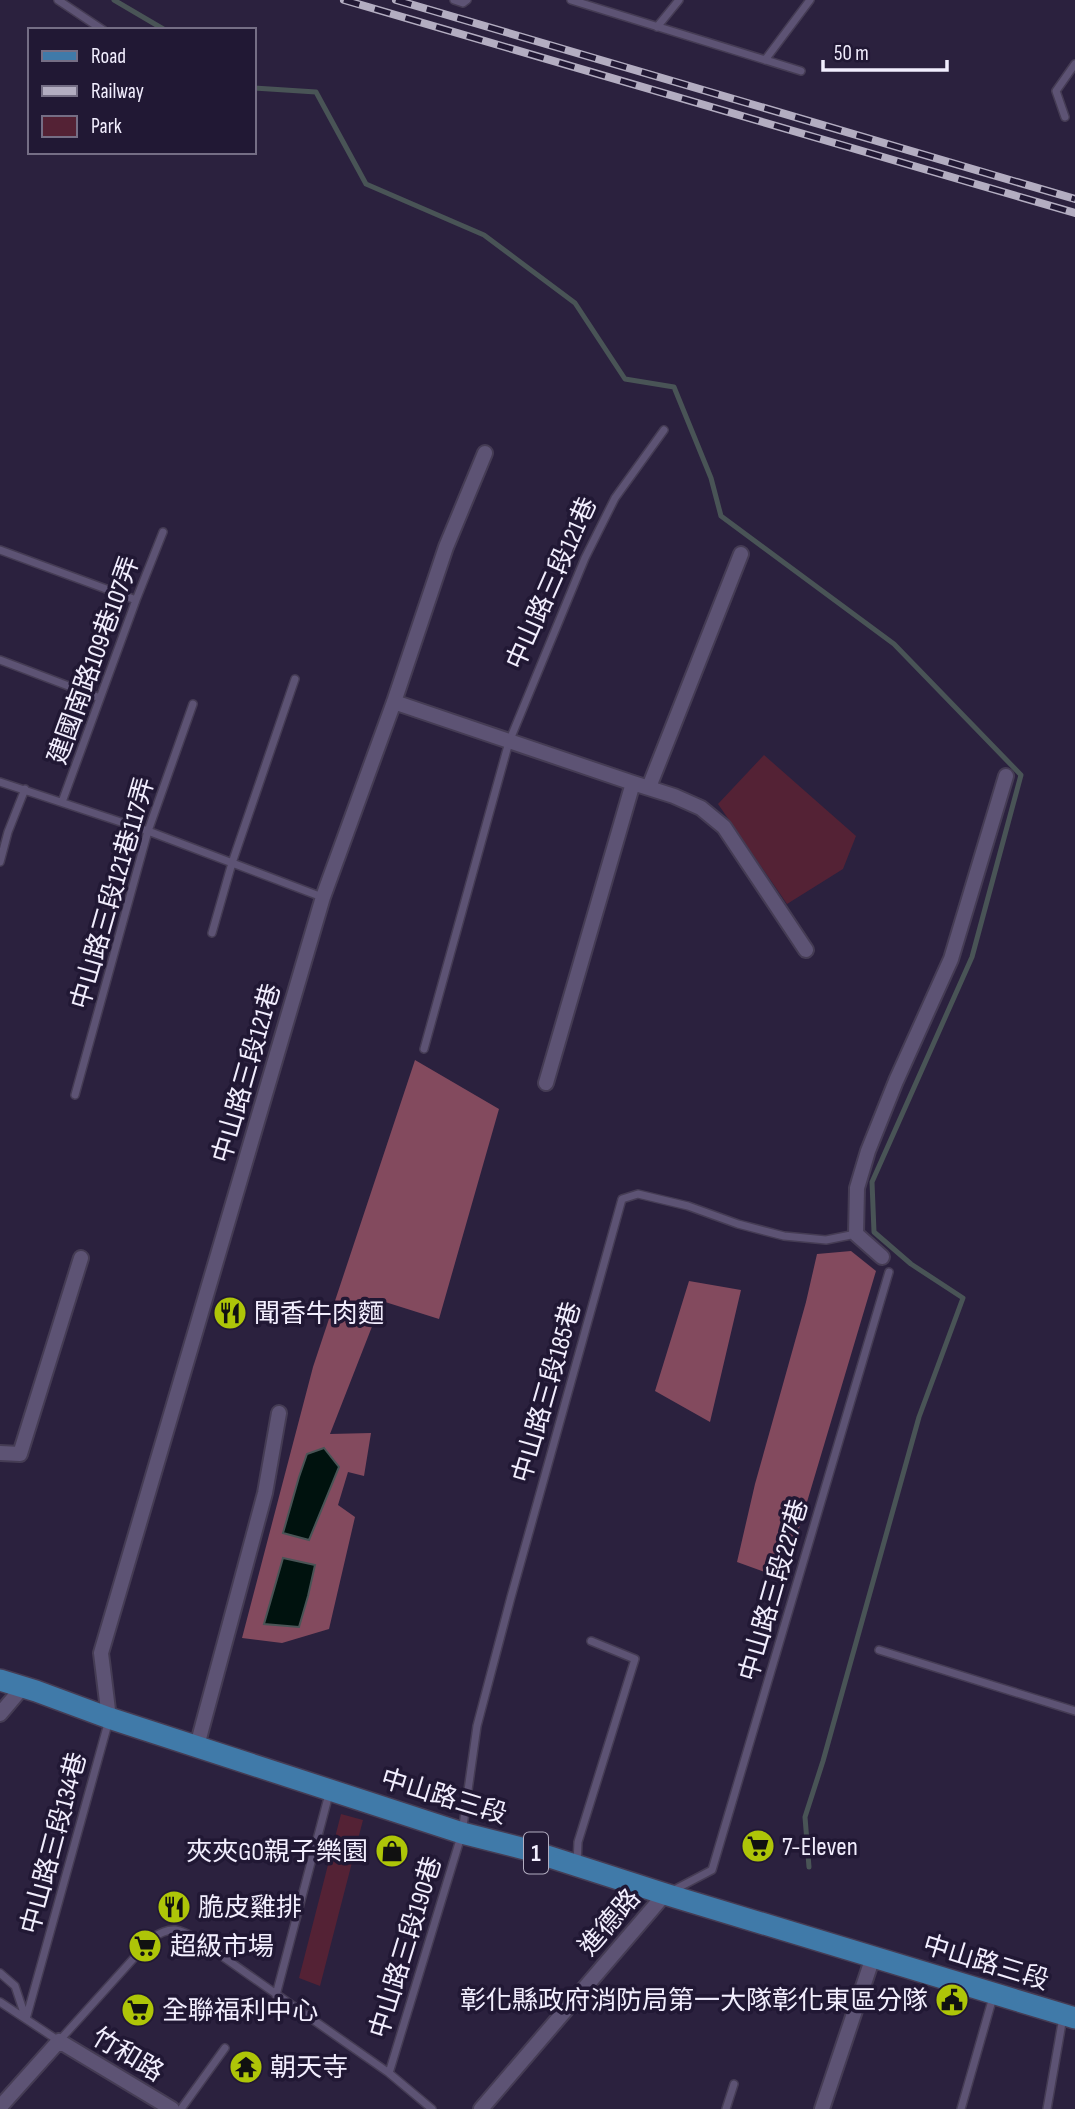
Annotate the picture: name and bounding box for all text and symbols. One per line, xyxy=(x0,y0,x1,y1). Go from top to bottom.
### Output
legend xyxy=(28,28,256,154)
scale bar xyxy=(823,28,947,72)
text: 50 m xyxy=(834,41,869,66)
text: Road xyxy=(91,44,126,69)
text: Railway xyxy=(91,79,144,104)
text: Park xyxy=(91,114,122,139)
street label: 中山路三段121巷 xyxy=(501,493,604,675)
street label: 建國南路109巷107弄 xyxy=(42,552,146,769)
street label: 中山路三段121巷117弄 xyxy=(65,774,161,1013)
street label: 中山路三段121巷 xyxy=(207,980,288,1167)
restaurant icon: 聞香牛肉麵 xyxy=(211,1294,249,1332)
street label: 中山路三段185巷 xyxy=(507,1298,588,1487)
place label: 聞香牛肉麵 xyxy=(254,1299,384,1330)
street label: 中山路三段227巷 xyxy=(734,1496,815,1685)
street label: 中山路三段134巷 xyxy=(15,1749,94,1938)
street label: 中山路三段 xyxy=(377,1764,510,1831)
supermarket icon: 7-Eleven xyxy=(739,1827,777,1865)
shop icon: 夾夾GO親子樂園 xyxy=(373,1832,411,1870)
road number: 1 xyxy=(524,1832,548,1874)
place label: 7-Eleven xyxy=(782,1832,858,1863)
place label: 夾夾GO親子樂園 xyxy=(186,1837,368,1868)
street label: 中山路三段190巷 xyxy=(364,1853,449,2042)
street label: 進德路 xyxy=(573,1883,647,1963)
restaurant icon: 脆皮雞排 xyxy=(155,1888,193,1926)
place label: 脆皮雞排 xyxy=(198,1893,302,1924)
supermarket icon: 超級市場 xyxy=(126,1927,164,1965)
street label: 中山路三段 xyxy=(919,1930,1052,1997)
place label: 超級市場 xyxy=(170,1932,274,1963)
public building icon: 彰化縣政府消防局第一大隊彰化東區分隊 xyxy=(933,1981,971,2019)
place label: 彰化縣政府消防局第一大隊彰化東區分隊 xyxy=(460,1986,928,2017)
supermarket icon: 全聯福利中心 xyxy=(119,1991,157,2029)
place label: 全聯福利中心 xyxy=(162,1996,318,2027)
street label: 竹和路 xyxy=(86,2022,169,2089)
temple icon: 朝天寺 xyxy=(227,2048,265,2086)
place label: 朝天寺 xyxy=(270,2053,348,2084)

